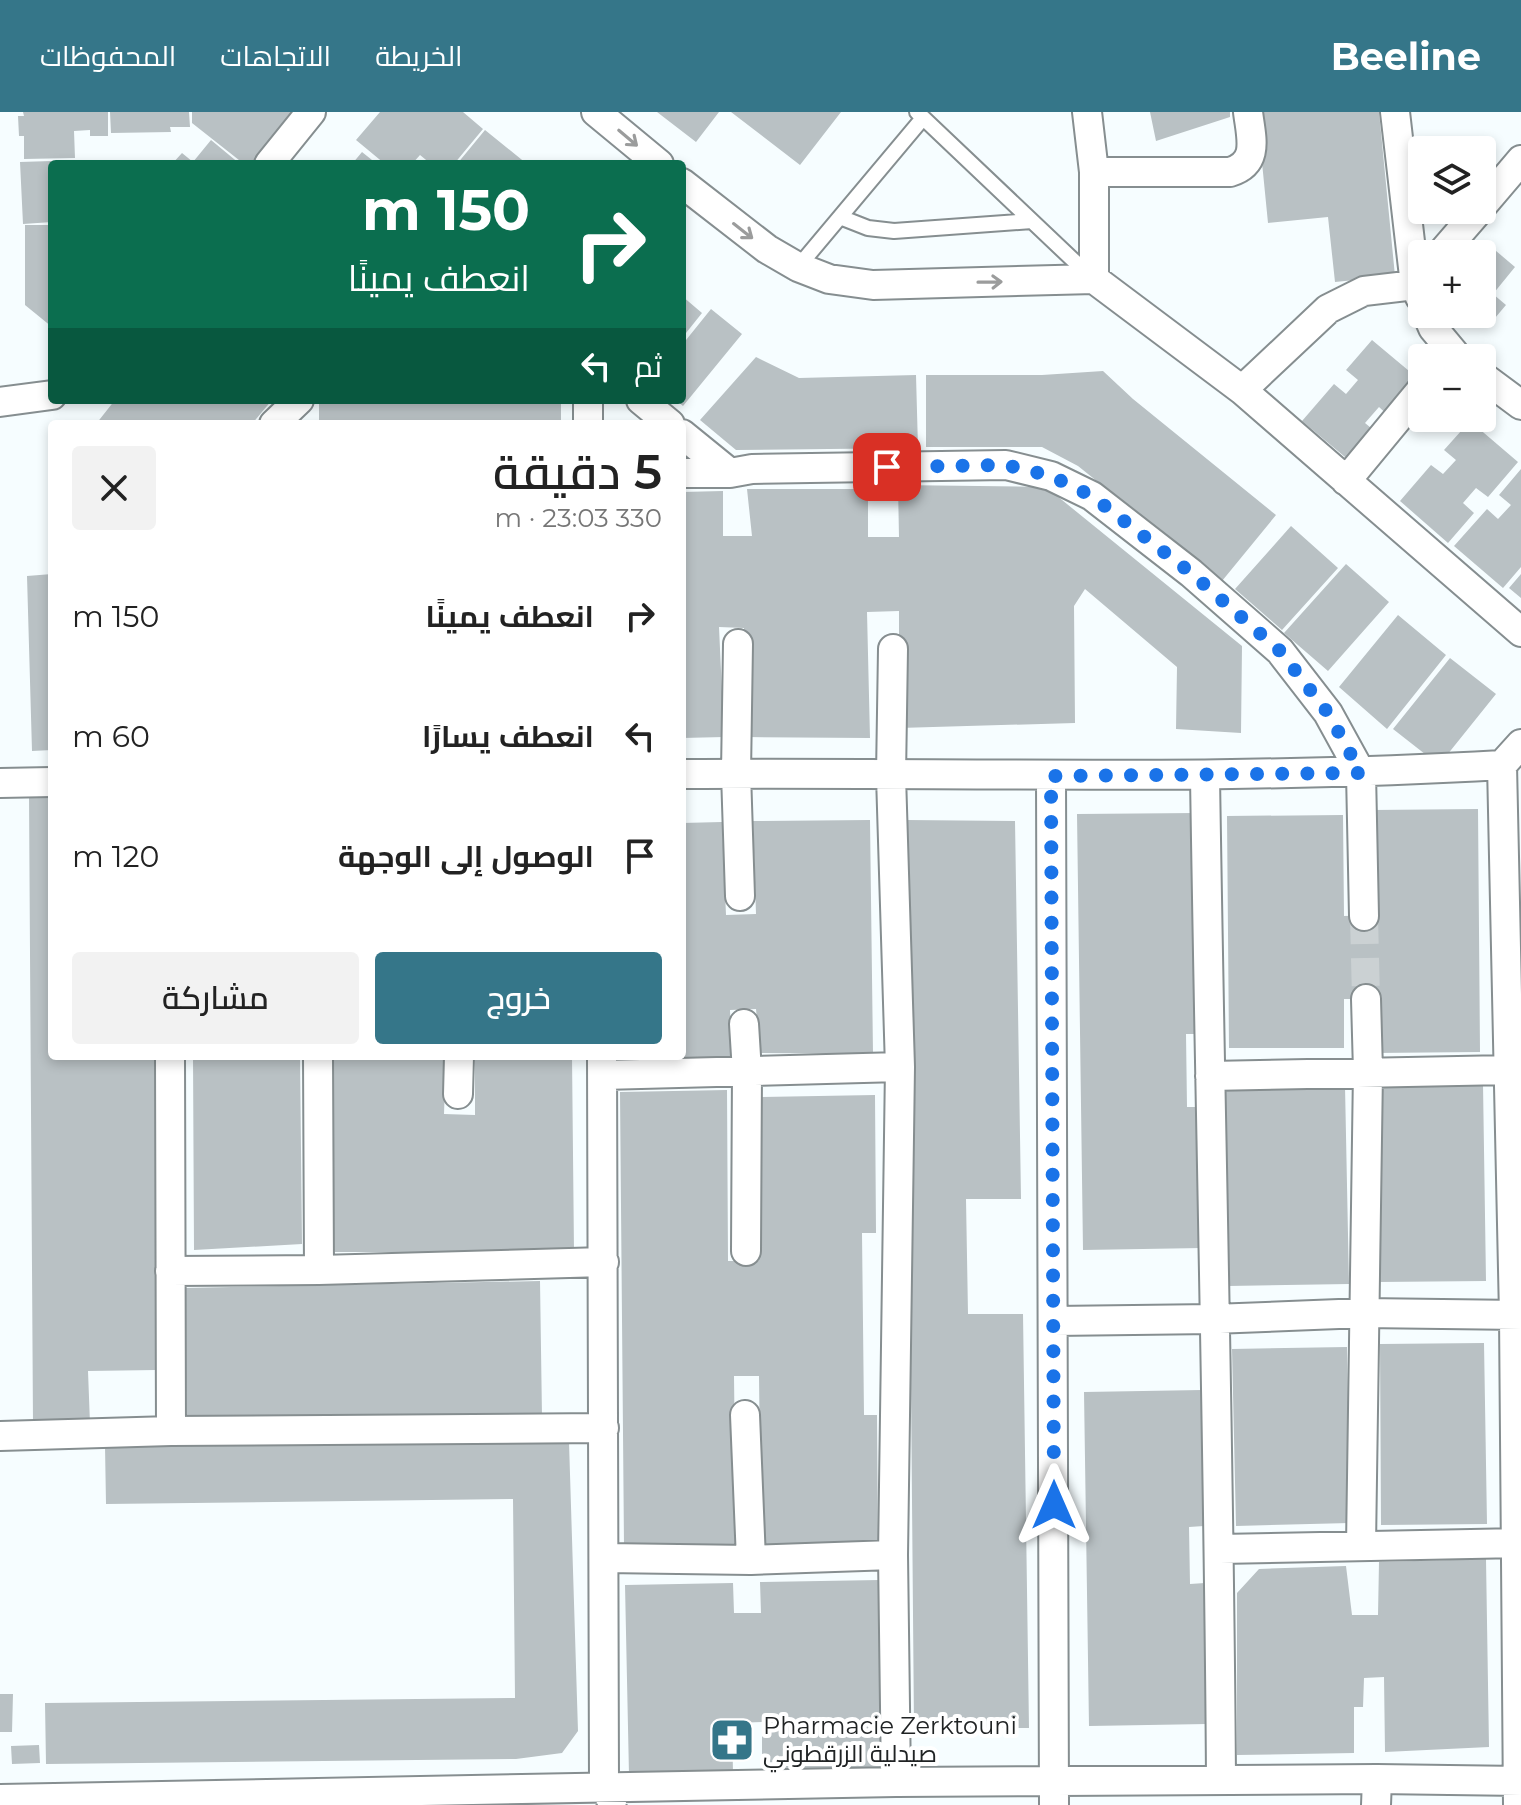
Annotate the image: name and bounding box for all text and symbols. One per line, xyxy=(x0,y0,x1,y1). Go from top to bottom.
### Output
text: Beeline xyxy=(1331,33,1481,80)
text: المحفوظات xyxy=(40,39,176,73)
text: الاتجاهات xyxy=(220,39,331,73)
text: الخريطة xyxy=(375,39,463,73)
one-way arrow xyxy=(617,129,637,147)
map controls xyxy=(1408,136,1496,432)
button: layers xyxy=(1408,136,1496,224)
text: 150 m xyxy=(362,176,530,244)
icon: right xyxy=(558,192,662,296)
one-way arrow xyxy=(732,222,753,239)
button: + xyxy=(1408,240,1496,328)
text: انعطف يمينًا xyxy=(348,256,530,300)
one-way arrow xyxy=(976,274,1003,290)
icon: left xyxy=(574,344,618,388)
button: − xyxy=(1408,344,1496,432)
text: ثم xyxy=(634,348,662,385)
pin xyxy=(853,433,921,501)
text: 5 دقيقة xyxy=(493,443,662,501)
icon: arrive xyxy=(865,445,909,489)
button: close xyxy=(72,446,156,530)
text: 330 m · 23:03 xyxy=(494,502,662,534)
icon: right xyxy=(618,594,662,638)
text: 150 m xyxy=(72,598,159,635)
text: انعطف يمينًا xyxy=(426,598,594,635)
icon: left xyxy=(618,714,662,758)
text: 60 m xyxy=(72,718,150,755)
text: انعطف يسارًا xyxy=(422,718,594,755)
icon: arrive xyxy=(618,834,662,878)
text: 120 m xyxy=(72,838,159,875)
text: الوصول إلى الوجهة xyxy=(338,838,594,875)
button: مشاركة xyxy=(72,952,359,1044)
button: خروج xyxy=(375,952,662,1044)
position arrow xyxy=(1012,1463,1096,1547)
place label: Pharmacie Zerktouni صيدلية الزرقطوني xyxy=(763,1711,1017,1773)
pharmacy icon: Pharmacie Zerktouni صيدلية الزرقطوني xyxy=(708,1716,756,1764)

